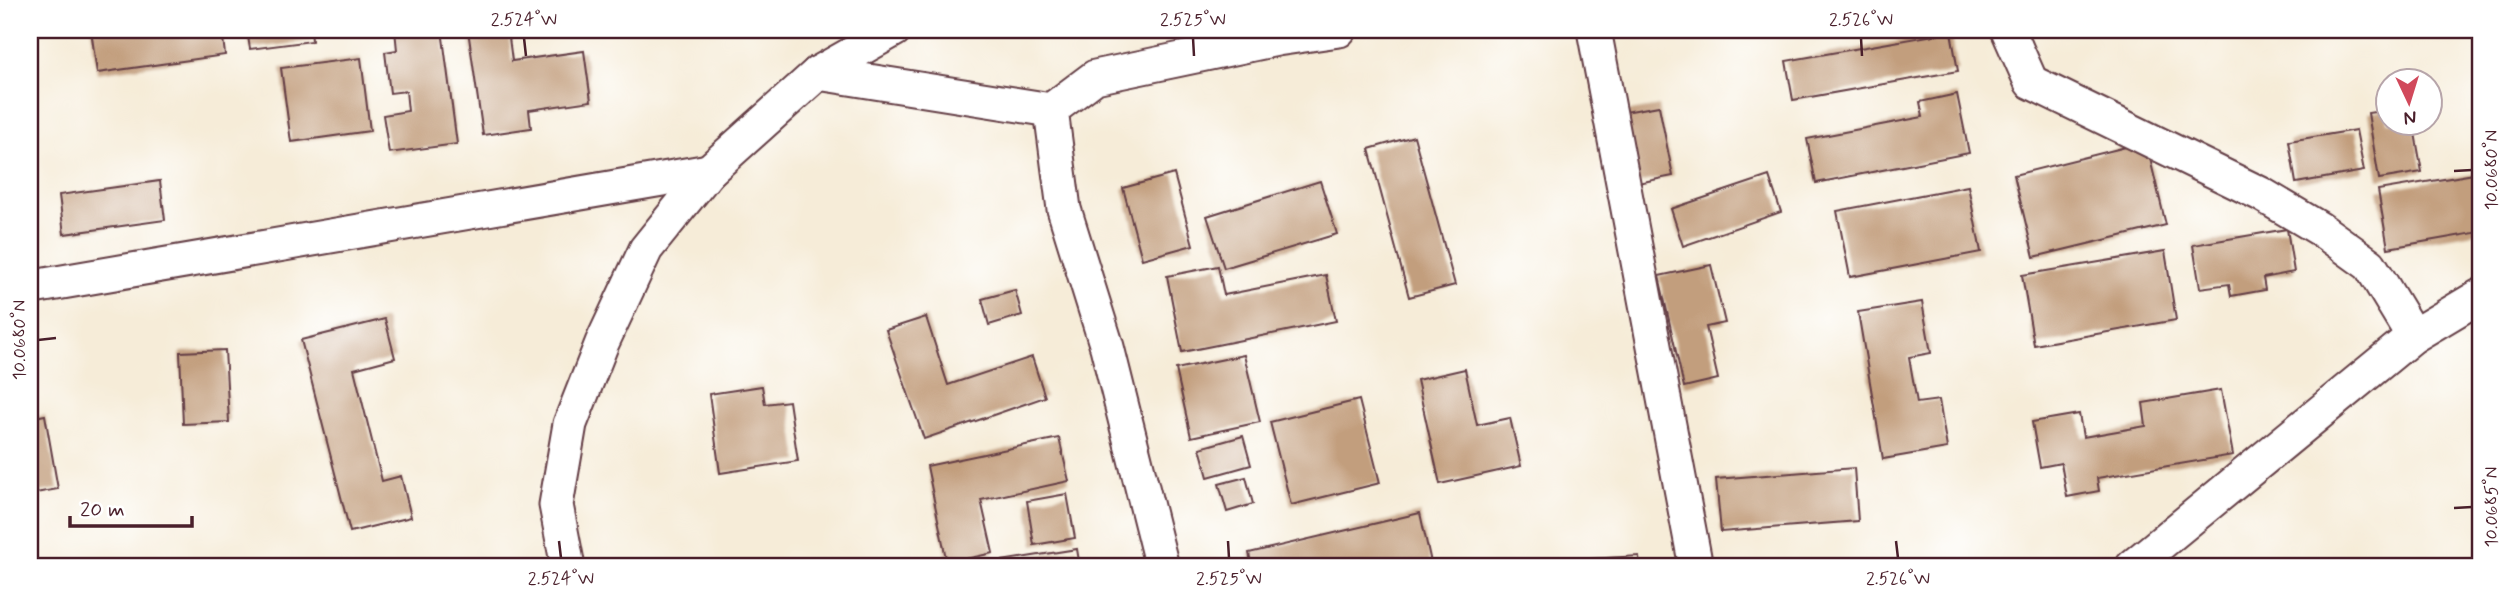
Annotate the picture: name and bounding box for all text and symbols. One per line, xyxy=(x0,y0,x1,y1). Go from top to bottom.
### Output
text: 2.524°W xyxy=(491,8,557,32)
text: 2.525°W xyxy=(1160,8,1226,32)
text: 2.526°W xyxy=(1829,8,1893,32)
north arrow xyxy=(2374,66,2444,136)
text: N xyxy=(2403,105,2417,130)
text: 10.0680°N xyxy=(2480,130,2504,210)
text: 10.0680°N xyxy=(8,300,32,380)
text: 10.0685°N xyxy=(2480,466,2504,548)
scale bar xyxy=(70,485,192,529)
text: 20 m xyxy=(80,496,125,524)
text: 2.524°W xyxy=(528,567,594,591)
text: 2.525°W xyxy=(1196,567,1262,591)
text: 2.526°W xyxy=(1866,567,1930,591)

